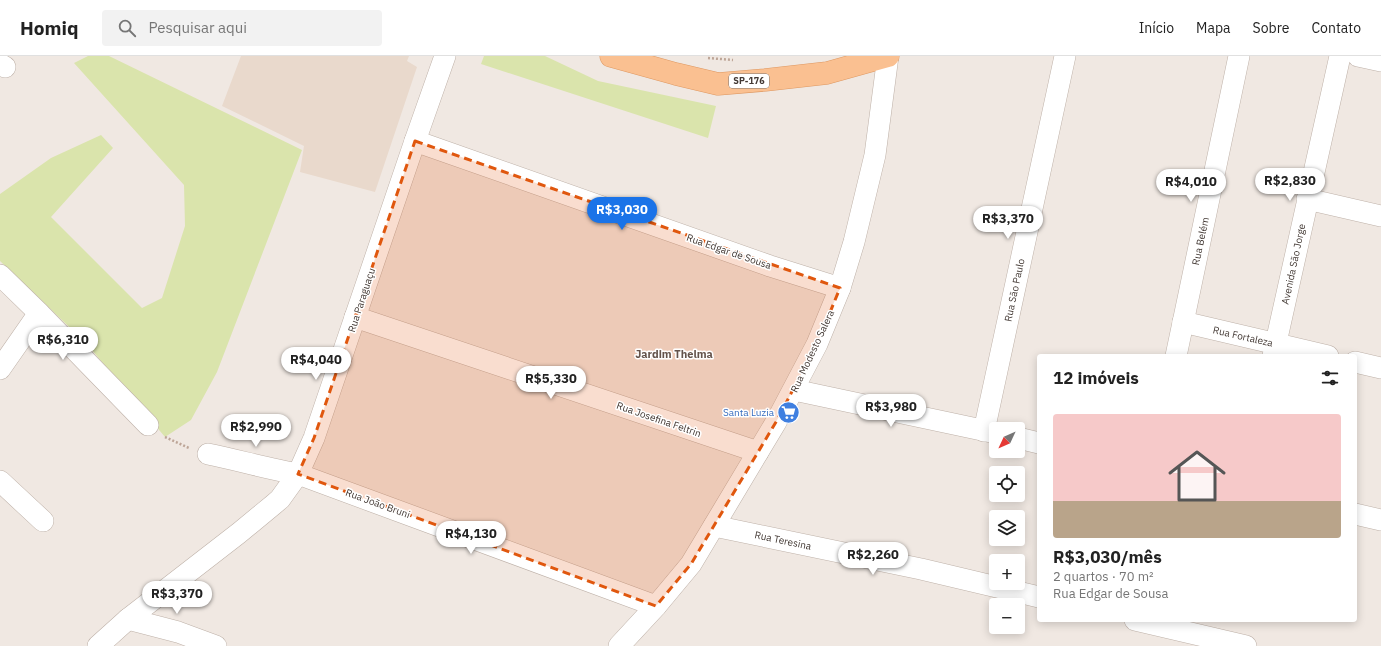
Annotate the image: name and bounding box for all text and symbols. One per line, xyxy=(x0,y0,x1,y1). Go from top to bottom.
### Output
search box xyxy=(102,10,382,46)
text: Homiq xyxy=(20,16,78,40)
icon: search xyxy=(116,17,138,39)
text: Pesquisar aqui xyxy=(148,18,247,37)
text: Início xyxy=(1139,19,1174,37)
text: Mapa xyxy=(1196,19,1231,37)
text: Sobre xyxy=(1253,19,1289,37)
text: Contato xyxy=(1311,19,1361,37)
road number: SP-176 xyxy=(729,74,769,88)
pin: R$2,830 xyxy=(1253,168,1327,202)
pin: R$4,010 xyxy=(1154,169,1228,203)
text: R$2,830 xyxy=(1264,172,1316,189)
text: R$4,010 xyxy=(1165,173,1217,190)
pin: R$3,030 xyxy=(585,197,659,231)
text: R$3,030 xyxy=(596,201,648,218)
pin: R$3,370 xyxy=(971,206,1045,240)
text: R$3,370 xyxy=(982,210,1034,227)
street label: Rua Belém xyxy=(1189,216,1212,266)
street label: Avenida São Jorge xyxy=(1279,222,1308,306)
street label: Rua Edgar de Sousa xyxy=(685,231,774,272)
street label: Rua São Paulo xyxy=(1001,257,1028,323)
street label: Rua Paraguaçu xyxy=(345,266,378,334)
street label: Rua Modesto Salera xyxy=(788,307,838,394)
street label: Rua Fortaleza xyxy=(1212,323,1275,350)
pin: R$6,310 xyxy=(26,327,100,361)
text: R$6,310 xyxy=(37,331,89,348)
pin: R$4,040 xyxy=(279,347,353,381)
district label: Jardim Thelma xyxy=(635,347,713,361)
text: R$4,040 xyxy=(290,351,342,368)
pin: R$5,330 xyxy=(514,366,588,400)
text: 12 imóveis xyxy=(1053,367,1139,389)
icon: filters xyxy=(1319,367,1341,389)
text: R$5,330 xyxy=(525,370,577,387)
pin: R$3,980 xyxy=(854,394,928,428)
text: R$3,980 xyxy=(865,398,917,415)
street label: Rua Josefina Feltrin xyxy=(615,399,703,440)
supermarket icon: Santa Luzia xyxy=(776,399,802,425)
place label: Santa Luzia xyxy=(723,406,775,419)
pin: R$2,990 xyxy=(219,414,293,448)
text: R$2,990 xyxy=(230,418,282,435)
north arrow xyxy=(989,422,1025,458)
map controls xyxy=(989,422,1025,634)
icon: home xyxy=(1161,440,1233,512)
button: locate xyxy=(989,466,1025,502)
street label: Rua João Bruni xyxy=(344,486,412,521)
button: layers xyxy=(989,510,1025,546)
pin: R$4,130 xyxy=(434,521,508,555)
text: R$4,130 xyxy=(445,525,497,542)
street label: Rua Teresina xyxy=(753,528,813,553)
pin: R$2,260 xyxy=(836,542,910,576)
text: R$2,260 xyxy=(847,546,899,563)
text: R$3,030/mês xyxy=(1053,546,1162,568)
button: + xyxy=(989,554,1025,590)
text: 2 quartos · 70 m² xyxy=(1053,568,1154,585)
pin: R$3,370 xyxy=(140,581,214,615)
text: R$3,370 xyxy=(151,585,203,602)
text: Rua Edgar de Sousa xyxy=(1053,585,1169,602)
button: − xyxy=(989,598,1025,634)

